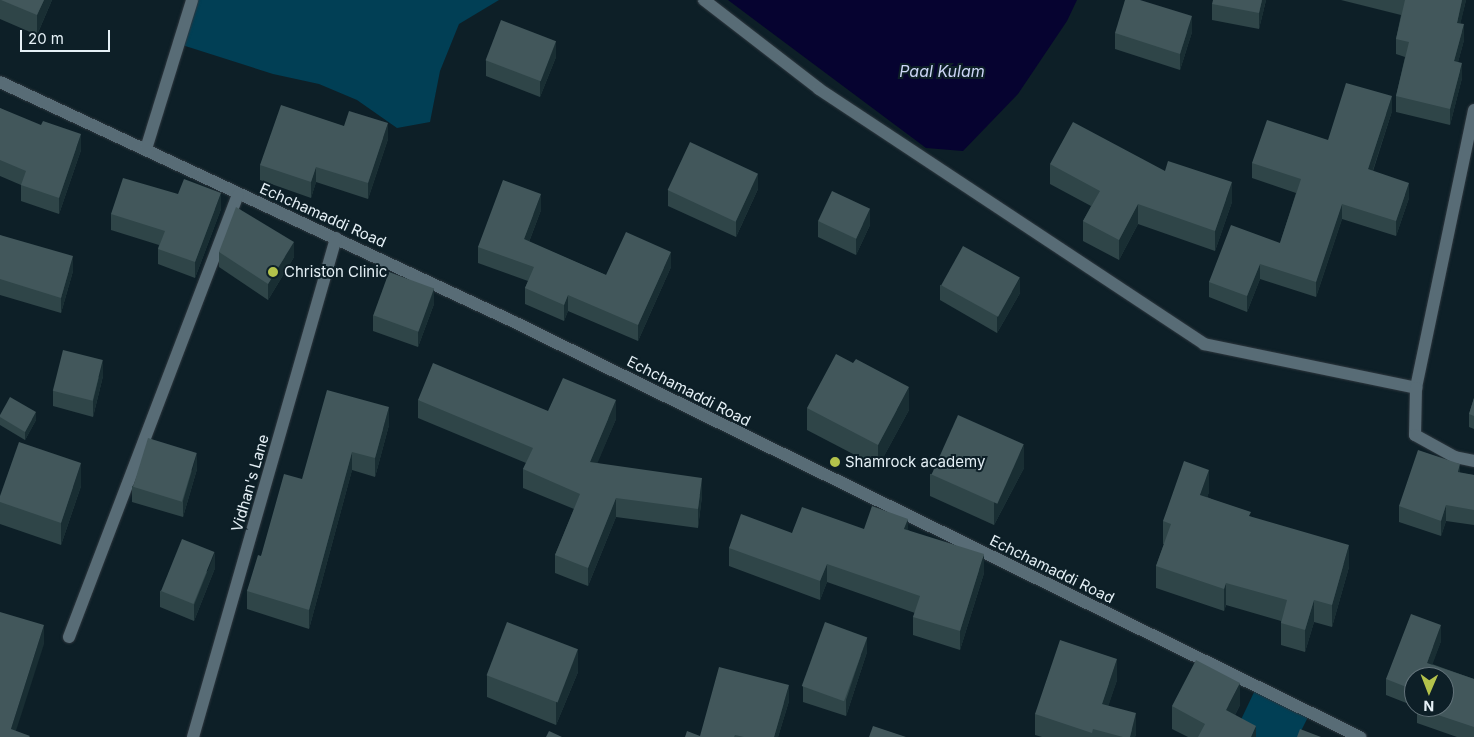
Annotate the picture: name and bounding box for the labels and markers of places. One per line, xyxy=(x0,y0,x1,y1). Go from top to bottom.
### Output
place label: Christon Clinic xyxy=(284,263,387,281)
marker: Christon Clinic xyxy=(266,265,280,279)
place label: Shamrock academy xyxy=(845,453,985,471)
marker: Shamrock academy xyxy=(829,456,841,468)

